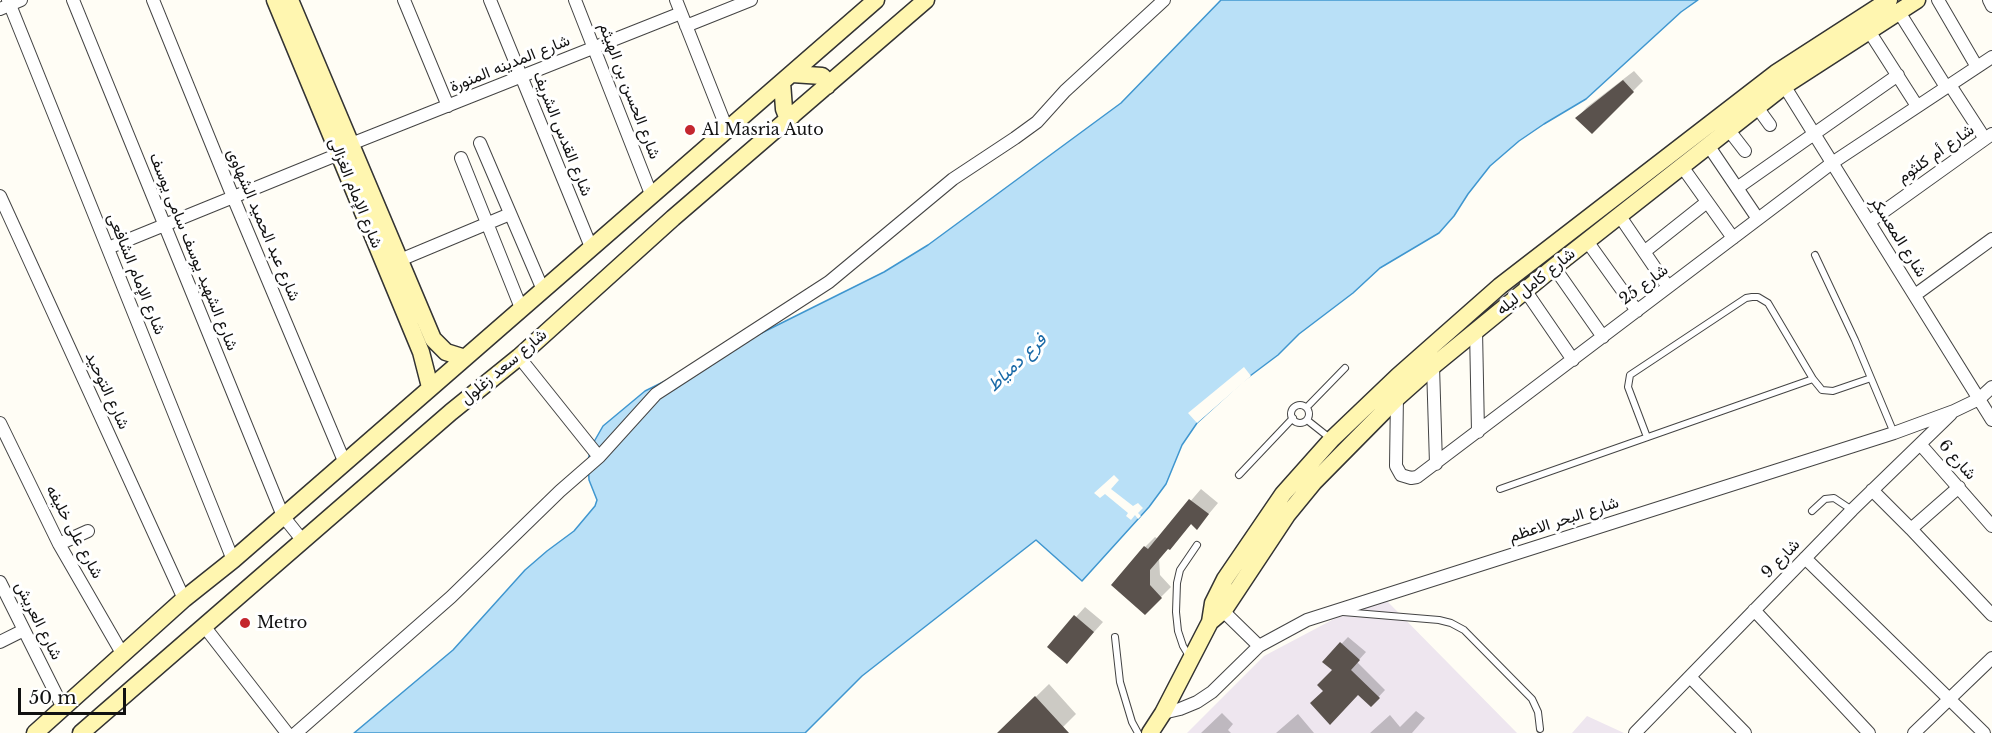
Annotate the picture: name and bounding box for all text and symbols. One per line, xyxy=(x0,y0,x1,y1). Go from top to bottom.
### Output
street label: شارع الحسن بن الهيثم xyxy=(594,20,664,162)
street label: شارع المدينه المنورة xyxy=(447,31,573,97)
street label: شارع القدس الشريف xyxy=(528,69,596,199)
place label: Al Masria Auto xyxy=(702,120,824,140)
street label: شارع أم كلثوم xyxy=(1894,121,1978,187)
marker: Al Masria Auto xyxy=(683,123,697,137)
street label: شارع الإمام الغزالى xyxy=(324,135,386,251)
street label: شارع عبد الحميد الشهاوى xyxy=(222,146,304,304)
street label: شارع الشهيد يوسف سامى يوسف xyxy=(144,150,242,354)
street label: شارع المعسكر xyxy=(1866,193,1930,281)
street label: شارع الإمام الشافعى xyxy=(103,210,169,338)
street label: شارع كامل ليله xyxy=(1493,244,1579,320)
street label: شارع 25 xyxy=(1616,261,1672,309)
street label: شارع سعد زغلول xyxy=(457,325,551,409)
water label: فرع دمياط xyxy=(983,330,1051,396)
street label: شارع التوحيد xyxy=(81,349,133,433)
street label: شارع 6 xyxy=(1934,436,1980,484)
street label: شارع على خليفه xyxy=(41,482,107,582)
street label: شارع البحر الاعظم xyxy=(1507,493,1621,547)
street label: شارع 9 xyxy=(1758,535,1804,583)
street label: شارع العريش xyxy=(10,579,66,663)
place label: Metro xyxy=(257,613,307,633)
marker: Metro xyxy=(238,616,252,630)
scale bar xyxy=(21,676,129,714)
text: 50 m xyxy=(29,687,77,709)

